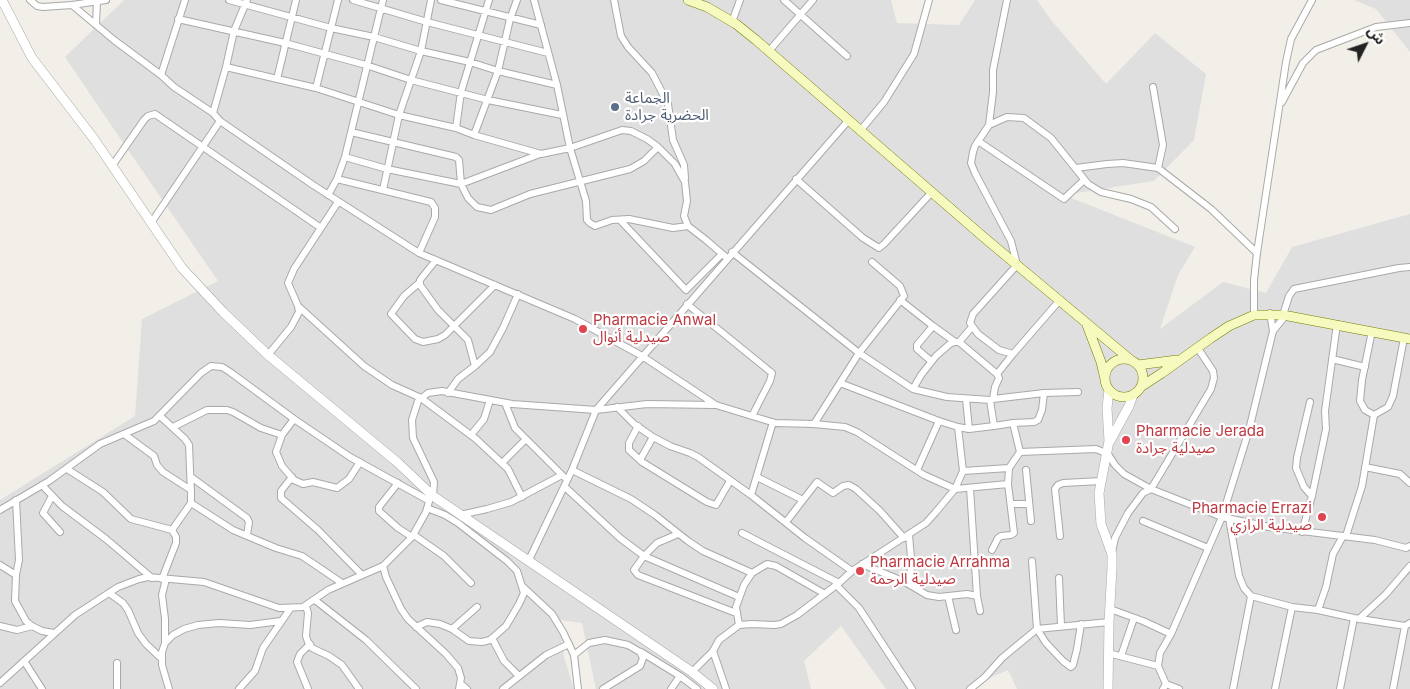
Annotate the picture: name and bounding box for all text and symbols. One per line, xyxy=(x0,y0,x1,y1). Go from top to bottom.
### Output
north arrow xyxy=(1340,20,1390,70)
text: ش xyxy=(1364,22,1389,48)
place label: الجماعة الحضرية جرادة xyxy=(625,89,709,124)
marker: الجماعة الحضرية جرادة xyxy=(609,101,621,113)
place label: Pharmacie Anwal صيدلية أنوال xyxy=(593,311,716,346)
marker: Pharmacie Anwal صيدلية أنوال xyxy=(577,323,589,335)
place label: Pharmacie Jerada صيدلية جرادة xyxy=(1136,422,1264,457)
marker: Pharmacie Jerada صيدلية جرادة xyxy=(1120,434,1132,446)
place label: Pharmacie Errazi صيدلية الرازي xyxy=(1192,499,1312,534)
marker: Pharmacie Errazi صيدلية الرازي xyxy=(1316,511,1328,523)
place label: Pharmacie Arrahma صيدلية الرحمة xyxy=(870,553,1010,588)
marker: Pharmacie Arrahma صيدلية الرحمة xyxy=(854,565,866,577)

